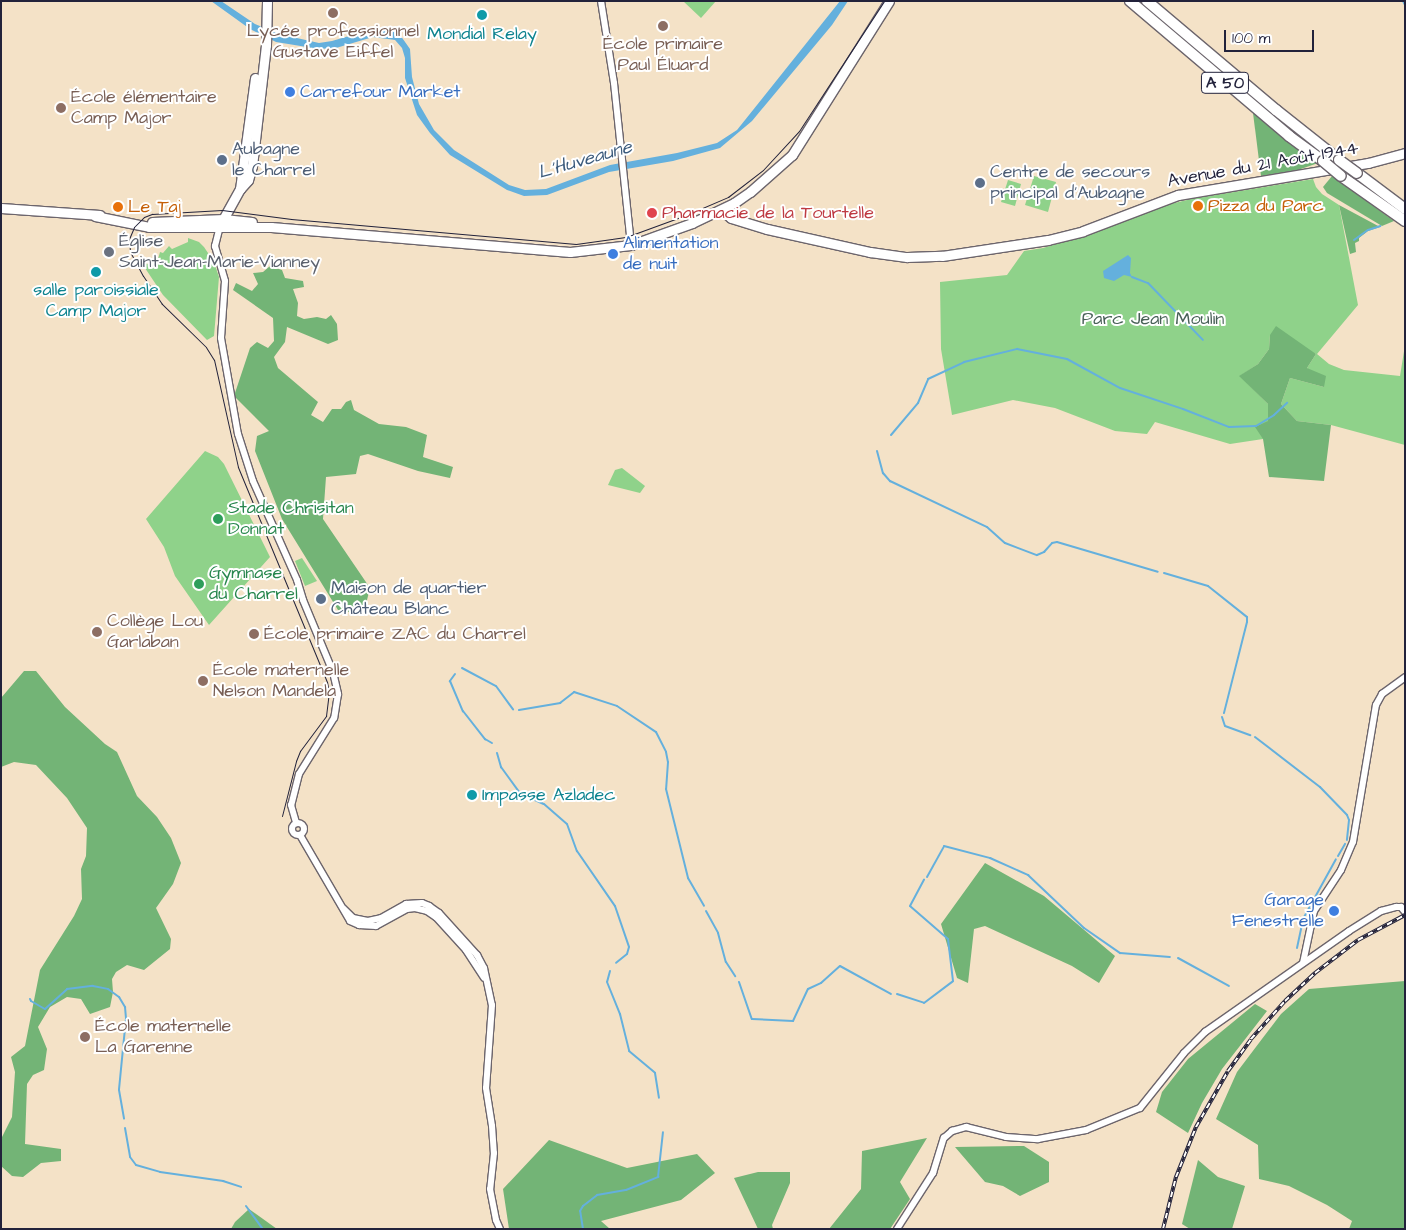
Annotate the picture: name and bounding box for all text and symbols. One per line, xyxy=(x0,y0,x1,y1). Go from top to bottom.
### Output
marker: Lycée professionnel Gustave Eiffel xyxy=(327,7,339,19)
marker: Mondial Relay xyxy=(476,9,488,21)
marker: École primaire Paul Éluard xyxy=(657,20,669,32)
scale bar xyxy=(1226,20,1316,52)
place label: Lycée professionnel Gustave Eiffel xyxy=(247,21,419,64)
place label: Mondial Relay xyxy=(427,23,537,45)
text: 100 m xyxy=(1232,28,1271,49)
place label: École primaire Paul Éluard xyxy=(603,34,723,76)
road number: A 50 xyxy=(1200,70,1250,96)
place label: Carrefour Market xyxy=(300,81,461,103)
marker: Carrefour Market xyxy=(284,86,296,98)
place label: École élémentaire Camp Major xyxy=(71,87,217,130)
marker: École élémentaire Camp Major xyxy=(55,102,67,114)
water label: L'Huveaune xyxy=(535,136,635,184)
street label: Avenue du 21 Août 1944 xyxy=(1166,138,1360,192)
place label: Aubagne le Charrel xyxy=(232,139,315,182)
marker: Aubagne le Charrel xyxy=(216,154,228,166)
place label: Centre de secours principal d'Aubagne xyxy=(990,162,1150,204)
marker: Centre de secours principal d'Aubagne xyxy=(974,177,986,189)
place label: Pizza du Parc xyxy=(1208,195,1324,217)
place label: Le Taj xyxy=(128,196,181,218)
marker: Pizza du Parc xyxy=(1192,200,1204,212)
marker: Le Taj xyxy=(112,201,124,213)
place label: Pharmacie de la Tourtelle xyxy=(662,202,874,224)
marker: Pharmacie de la Tourtelle xyxy=(646,207,658,219)
place label: Église Saint-Jean-Marie-Vianney xyxy=(119,231,320,274)
place label: Alimentation de nuit xyxy=(623,233,718,276)
marker: Église Saint-Jean-Marie-Vianney xyxy=(103,246,115,258)
marker: Alimentation de nuit xyxy=(607,248,619,260)
marker: salle paroissiale Camp Major xyxy=(90,266,102,278)
place label: salle paroissiale Camp Major xyxy=(33,280,159,322)
park label: Parc Jean Moulin xyxy=(1082,308,1224,330)
place label: Stade Chrisitan Donnat xyxy=(228,498,354,540)
marker: Stade Chrisitan Donnat xyxy=(212,513,224,525)
place label: Gymnase du Charrel xyxy=(209,563,298,606)
marker: Gymnase du Charrel xyxy=(193,578,205,590)
place label: Maison de quartier Château Blanc xyxy=(331,578,486,620)
marker: Maison de quartier Château Blanc xyxy=(315,593,327,605)
place label: Collège Lou Garlaban xyxy=(107,611,203,654)
place label: École primaire ZAC du Charrel xyxy=(264,623,526,645)
marker: Collège Lou Garlaban xyxy=(91,626,103,638)
marker: École primaire ZAC du Charrel xyxy=(248,628,260,640)
place label: École maternelle Nelson Mandela xyxy=(213,660,349,702)
marker: École maternelle Nelson Mandela xyxy=(197,675,209,687)
place label: Impasse Azladec xyxy=(482,784,616,806)
marker: Impasse Azladec xyxy=(466,789,478,801)
place label: Garage Fenestrelle xyxy=(1232,890,1324,932)
marker: Garage Fenestrelle xyxy=(1328,905,1340,917)
place label: École maternelle La Garenne xyxy=(95,1016,231,1058)
marker: École maternelle La Garenne xyxy=(79,1031,91,1043)

